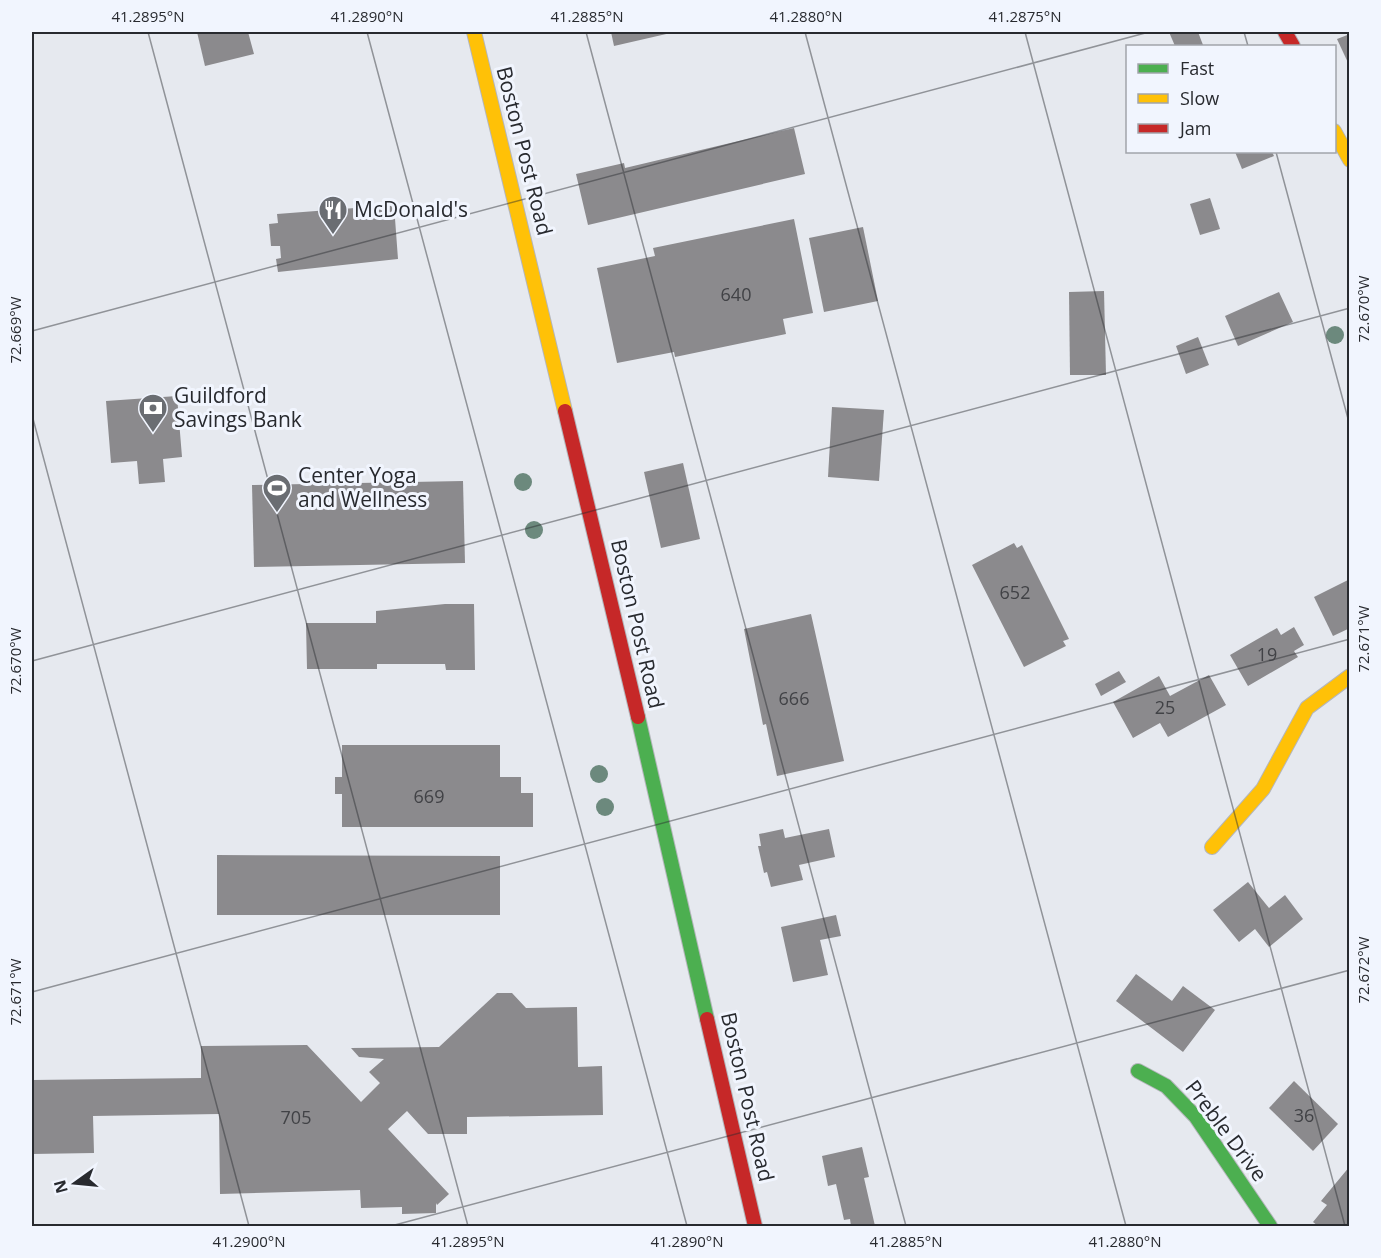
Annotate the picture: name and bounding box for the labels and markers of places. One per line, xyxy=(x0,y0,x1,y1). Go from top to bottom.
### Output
restaurant icon: McDonald's xyxy=(317,194,349,236)
place label: McDonald's xyxy=(354,195,468,223)
place label: Guildford Savings Bank xyxy=(174,381,302,433)
bank icon: Guildford Savings Bank xyxy=(137,392,169,434)
place label: Center Yoga and Wellness xyxy=(298,461,427,513)
sports icon: Center Yoga and Wellness xyxy=(261,472,293,514)

